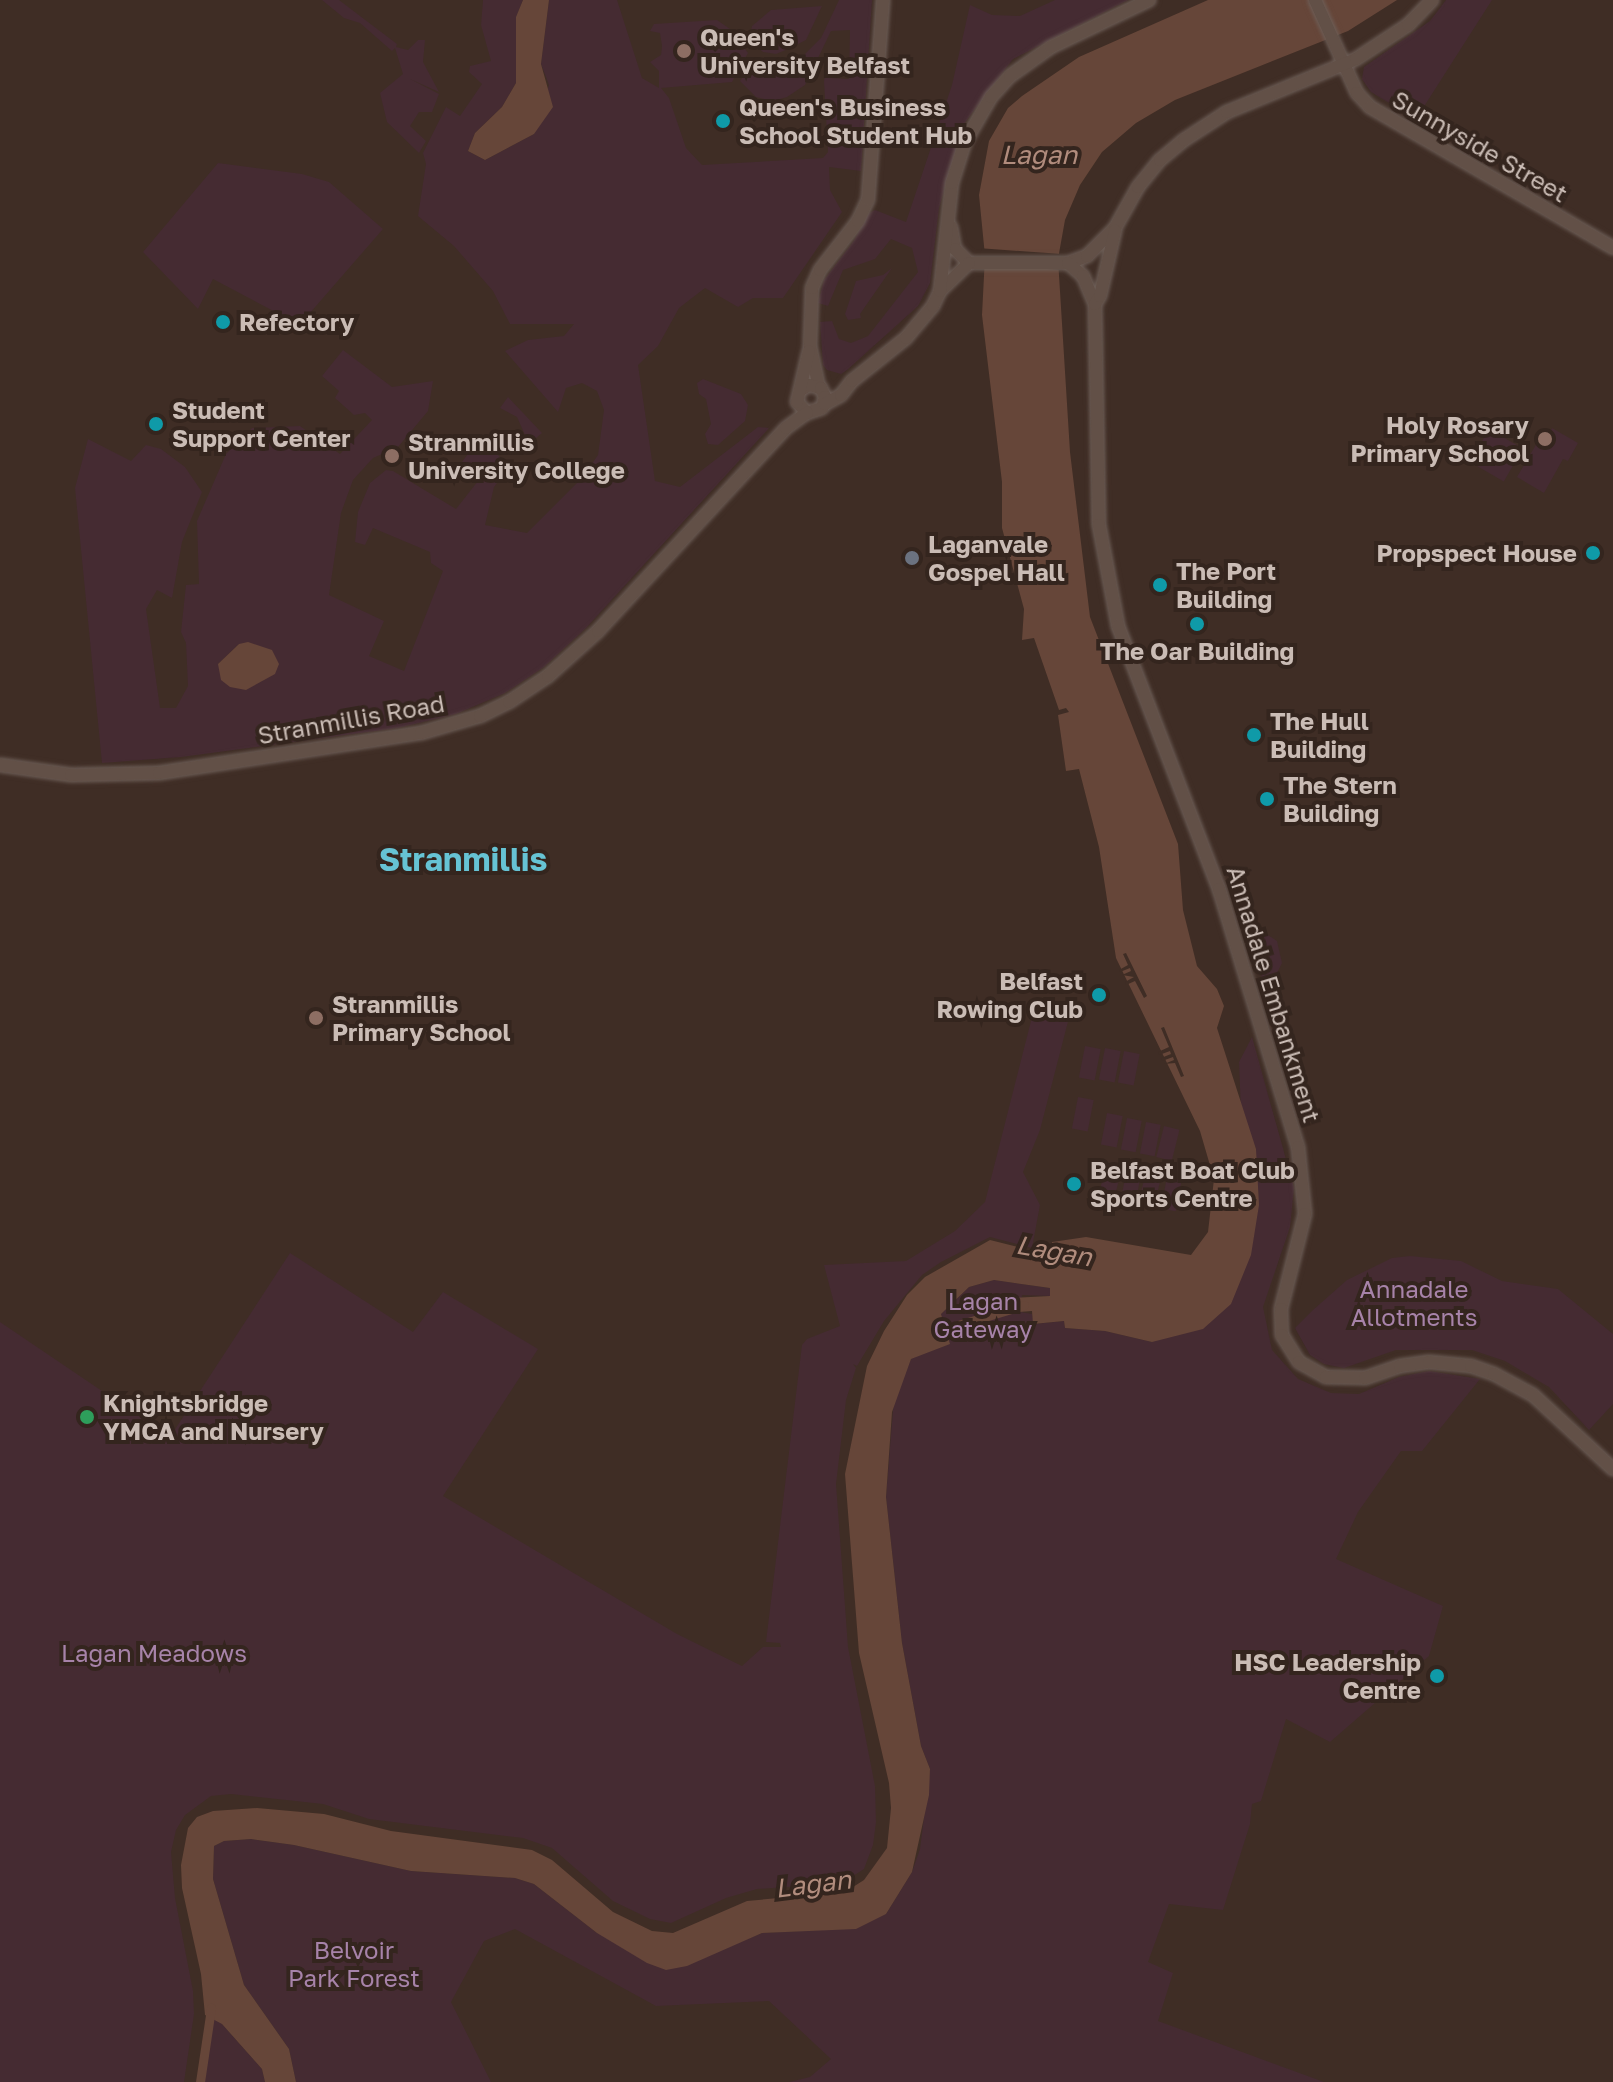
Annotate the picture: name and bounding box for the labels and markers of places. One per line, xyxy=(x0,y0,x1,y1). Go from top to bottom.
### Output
place label: Queen's University Belfast xyxy=(700,23,910,79)
marker: Queen's University Belfast xyxy=(675,42,693,60)
place label: Queen's Business School Student Hub xyxy=(739,93,972,149)
marker: Queen's Business School Student Hub xyxy=(714,112,732,130)
place label: Refectory xyxy=(239,308,354,336)
marker: Refectory xyxy=(214,313,232,331)
place label: Student Support Center xyxy=(172,396,351,452)
place label: Holy Rosary Primary School xyxy=(1350,411,1529,467)
marker: Student Support Center xyxy=(147,415,165,433)
place label: Stranmillis University College xyxy=(408,428,625,484)
marker: Holy Rosary Primary School xyxy=(1536,430,1554,448)
marker: Stranmillis University College xyxy=(383,447,401,465)
place label: Laganvale Gospel Hall xyxy=(928,530,1065,586)
place label: Propspect House xyxy=(1376,539,1577,567)
marker: Propspect House xyxy=(1584,544,1602,562)
marker: Laganvale Gospel Hall xyxy=(903,549,921,567)
place label: The Port Building xyxy=(1176,557,1276,613)
marker: The Port Building xyxy=(1151,576,1169,594)
marker: The Oar Building xyxy=(1188,615,1206,633)
place label: The Oar Building xyxy=(1100,637,1294,665)
place label: The Hull Building xyxy=(1270,707,1369,763)
marker: The Hull Building xyxy=(1245,726,1263,744)
place label: The Stern Building xyxy=(1283,771,1397,827)
marker: The Stern Building xyxy=(1258,790,1276,808)
place label: Belfast Rowing Club xyxy=(937,967,1083,1023)
marker: Belfast Rowing Club xyxy=(1090,986,1108,1004)
place label: Stranmillis Primary School xyxy=(332,990,511,1046)
marker: Stranmillis Primary School xyxy=(307,1009,325,1027)
place label: Belfast Boat Club Sports Centre xyxy=(1090,1156,1295,1212)
marker: Belfast Boat Club Sports Centre xyxy=(1065,1175,1083,1193)
place label: Knightsbridge YMCA and Nursery xyxy=(103,1389,324,1445)
marker: Knightsbridge YMCA and Nursery xyxy=(78,1408,96,1426)
place label: HSC Leadership Centre xyxy=(1234,1648,1421,1704)
marker: HSC Leadership Centre xyxy=(1428,1667,1446,1685)

